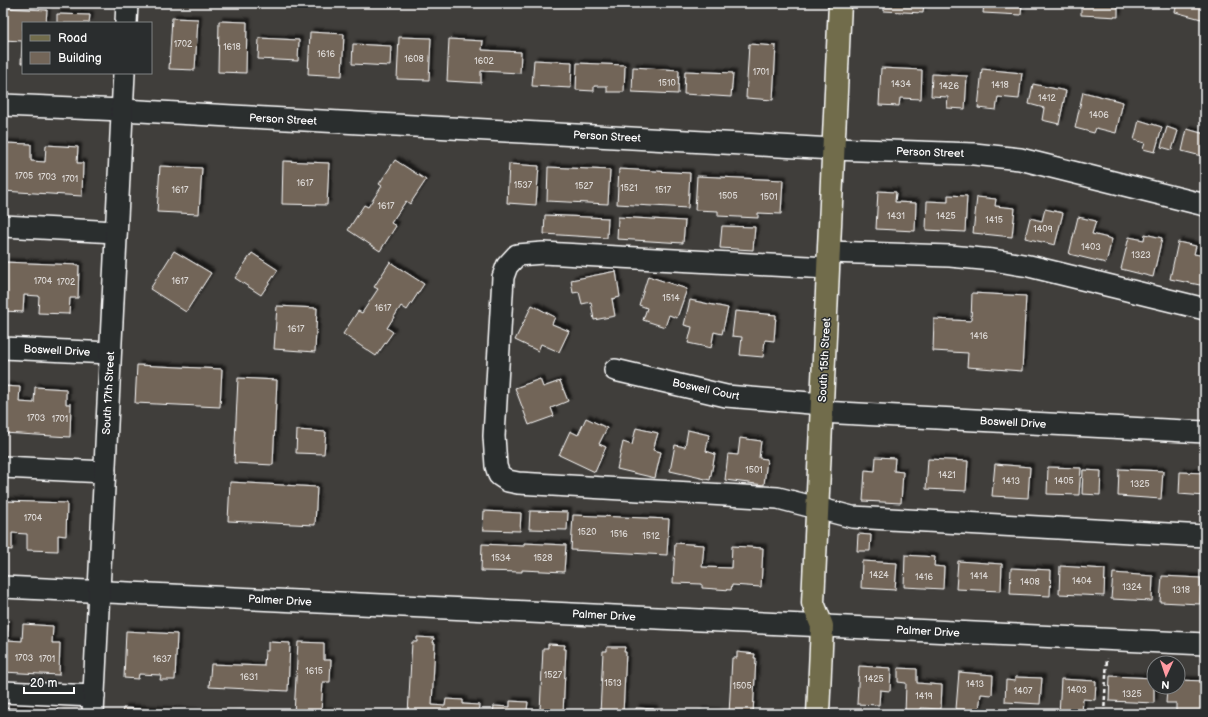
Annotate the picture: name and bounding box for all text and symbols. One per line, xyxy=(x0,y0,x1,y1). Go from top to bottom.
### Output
legend xyxy=(22,22,152,74)
text: Road xyxy=(58,31,87,46)
house number: 1702 xyxy=(174,39,193,50)
house number: 1618 xyxy=(223,42,241,53)
house number: 1616 xyxy=(317,49,335,60)
text: Building xyxy=(58,51,102,66)
house number: 1608 xyxy=(404,54,424,65)
house number: 1602 xyxy=(474,56,494,67)
house number: 1701 xyxy=(753,67,769,78)
house number: 1510 xyxy=(658,78,676,89)
house number: 1434 xyxy=(891,79,912,90)
house number: 1418 xyxy=(991,80,1009,91)
house number: 1426 xyxy=(939,81,959,92)
house number: 1412 xyxy=(1038,93,1057,104)
house number: 1406 xyxy=(1089,110,1109,121)
street label: Person Street xyxy=(249,111,318,128)
street label: Person Street xyxy=(573,128,642,145)
street label: Person Street xyxy=(896,145,965,160)
house number: 1705 xyxy=(15,171,33,182)
house number: 1703 xyxy=(38,172,57,183)
house number: 1701 xyxy=(62,174,78,185)
house number: 1617 xyxy=(297,178,314,189)
house number: 1537 xyxy=(514,180,533,191)
house number: 1527 xyxy=(575,181,594,192)
house number: 1521 xyxy=(620,183,638,194)
house number: 1617 xyxy=(172,185,189,196)
house number: 1517 xyxy=(655,185,672,196)
house number: 1505 xyxy=(718,191,738,202)
house number: 1501 xyxy=(760,192,778,203)
house number: 1617 xyxy=(378,201,395,212)
house number: 1431 xyxy=(887,211,905,222)
house number: 1425 xyxy=(936,211,956,222)
house number: 1415 xyxy=(985,215,1003,226)
house number: 1409 xyxy=(1033,224,1053,235)
house number: 1403 xyxy=(1081,242,1101,253)
house number: 1323 xyxy=(1131,250,1151,261)
house number: 1704 xyxy=(34,276,53,287)
house number: 1617 xyxy=(172,276,189,287)
house number: 1702 xyxy=(57,277,76,288)
house number: 1514 xyxy=(662,293,680,304)
house number: 1617 xyxy=(375,303,392,314)
street label: South 15th Street xyxy=(816,317,833,402)
house number: 1617 xyxy=(288,324,305,335)
house number: 1416 xyxy=(970,331,988,342)
street label: Boswell Drive xyxy=(23,342,91,359)
street label: South 17th Street xyxy=(100,350,117,435)
street label: Boswell Court xyxy=(671,376,741,403)
house number: 1703 xyxy=(27,413,46,424)
house number: 1701 xyxy=(52,414,68,425)
street label: Boswell Drive xyxy=(979,414,1047,431)
house number: 1501 xyxy=(745,465,763,476)
house number: 1421 xyxy=(938,470,956,481)
house number: 1413 xyxy=(1002,476,1020,487)
house number: 1405 xyxy=(1054,476,1074,487)
house number: 1325 xyxy=(1130,479,1150,490)
house number: 1704 xyxy=(24,513,43,524)
house number: 1520 xyxy=(577,527,597,538)
house number: 1516 xyxy=(610,529,628,540)
house number: 1512 xyxy=(642,531,660,542)
house number: 1534 xyxy=(491,553,511,564)
house number: 1528 xyxy=(533,553,553,564)
house number: 1424 xyxy=(869,570,889,581)
house number: 1414 xyxy=(970,571,988,582)
house number: 1416 xyxy=(915,572,933,583)
house number: 1404 xyxy=(1072,576,1092,587)
house number: 1408 xyxy=(1020,577,1040,588)
house number: 1324 xyxy=(1122,582,1142,593)
house number: 1318 xyxy=(1172,585,1190,596)
street label: Palmer Drive xyxy=(248,592,313,609)
street label: Palmer Drive xyxy=(572,607,637,624)
street label: Palmer Drive xyxy=(896,623,961,640)
house number: 1703 xyxy=(15,653,34,664)
house number: 1701 xyxy=(39,654,55,665)
house number: 1637 xyxy=(153,654,172,665)
north arrow xyxy=(1146,655,1186,695)
house number: 1615 xyxy=(305,666,323,677)
scale bar xyxy=(24,669,74,695)
house number: 1527 xyxy=(544,670,563,681)
house number: 1631 xyxy=(240,672,258,683)
house number: 1425 xyxy=(864,674,884,685)
text: 20 m xyxy=(30,676,57,691)
house number: 1513 xyxy=(604,678,622,689)
text: N xyxy=(1161,678,1170,691)
house number: 1413 xyxy=(966,679,984,690)
house number: 1505 xyxy=(732,681,752,692)
house number: 1403 xyxy=(1067,685,1087,696)
house number: 1407 xyxy=(1014,686,1033,697)
house number: 1325 xyxy=(1122,689,1142,700)
house number: 1419 xyxy=(915,691,933,702)

